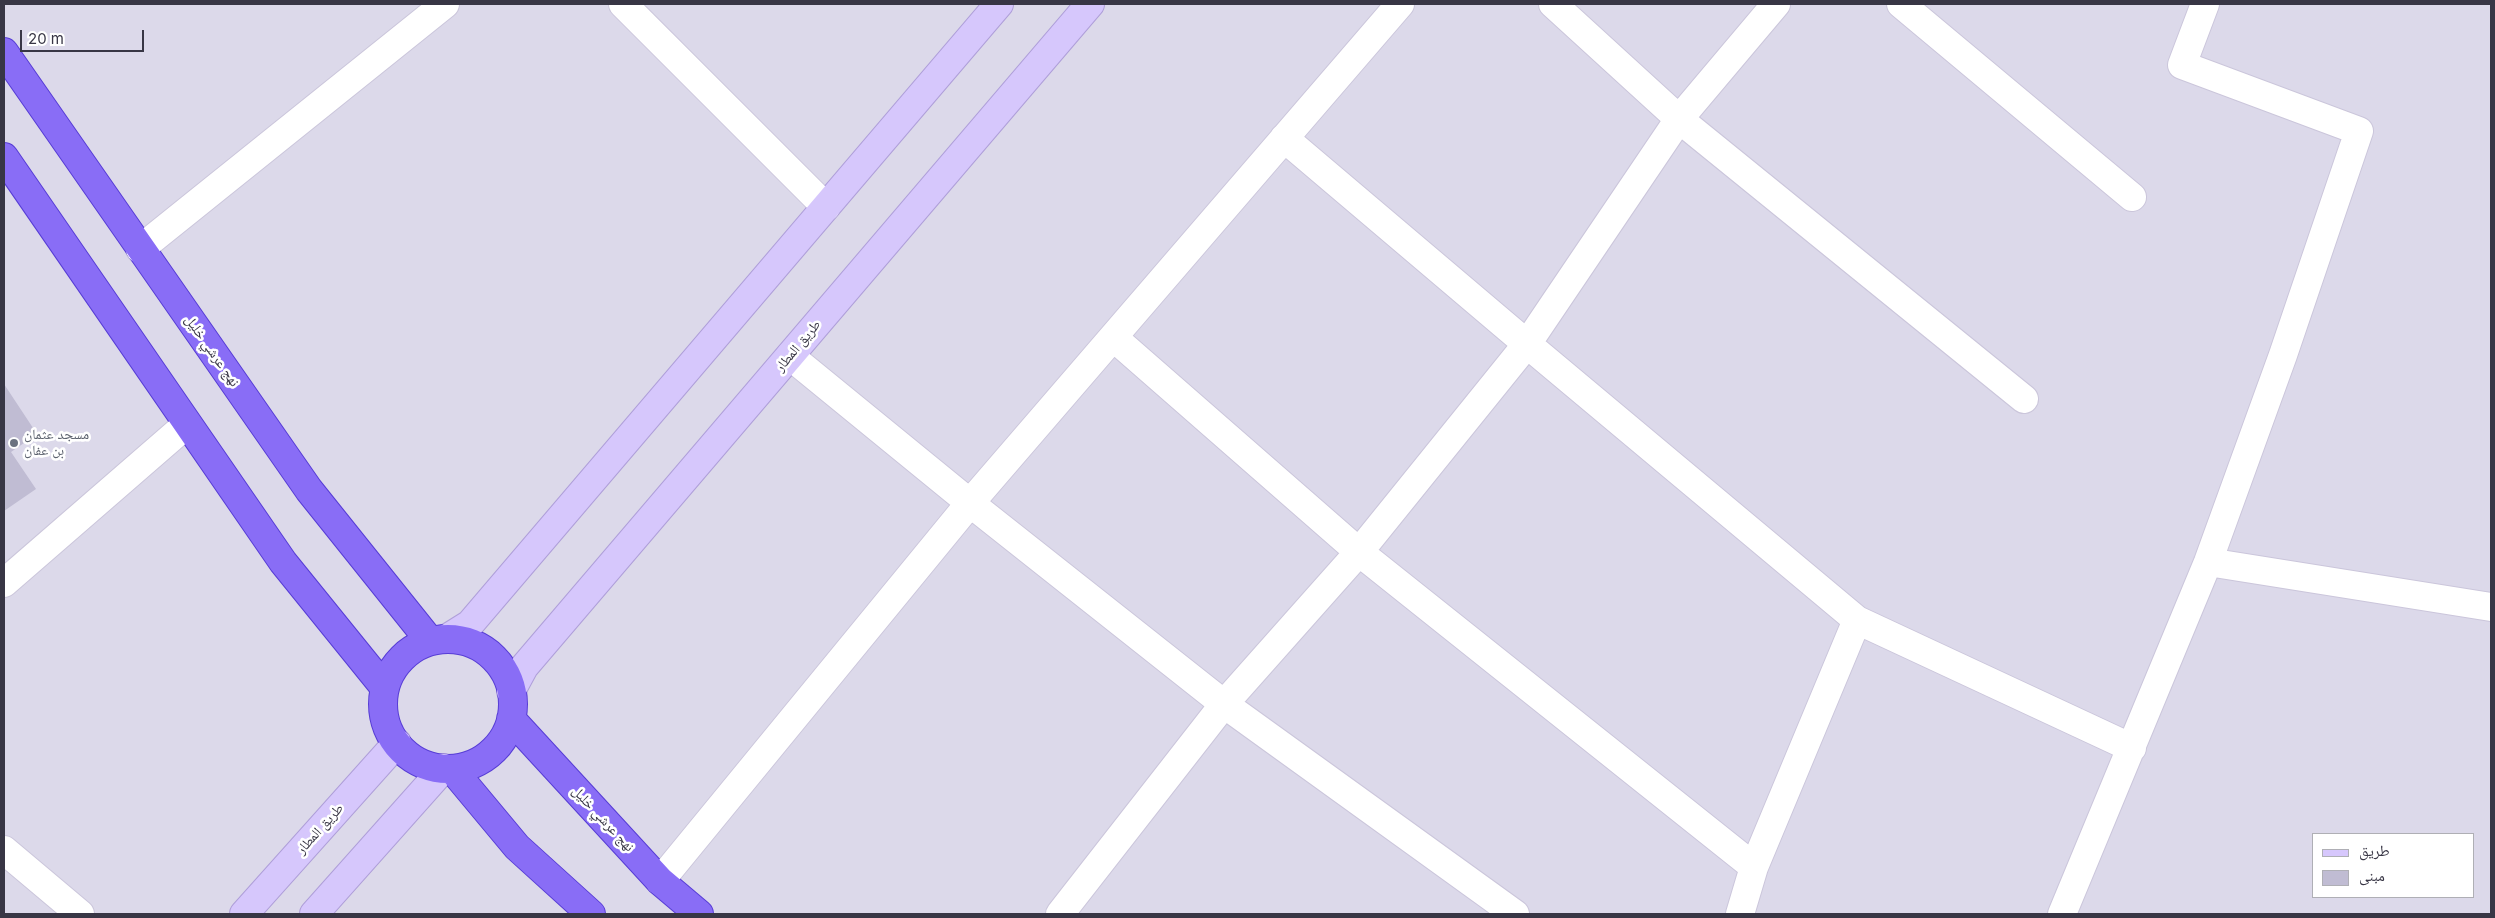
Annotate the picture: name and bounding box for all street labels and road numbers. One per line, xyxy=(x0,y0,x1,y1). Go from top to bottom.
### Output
street label: نهج عرشي خليل xyxy=(181,312,243,390)
street label: طريق المطار xyxy=(771,317,825,375)
street label: نهج عرشي خليل xyxy=(568,783,638,855)
street label: طريق المطار xyxy=(293,800,347,858)

